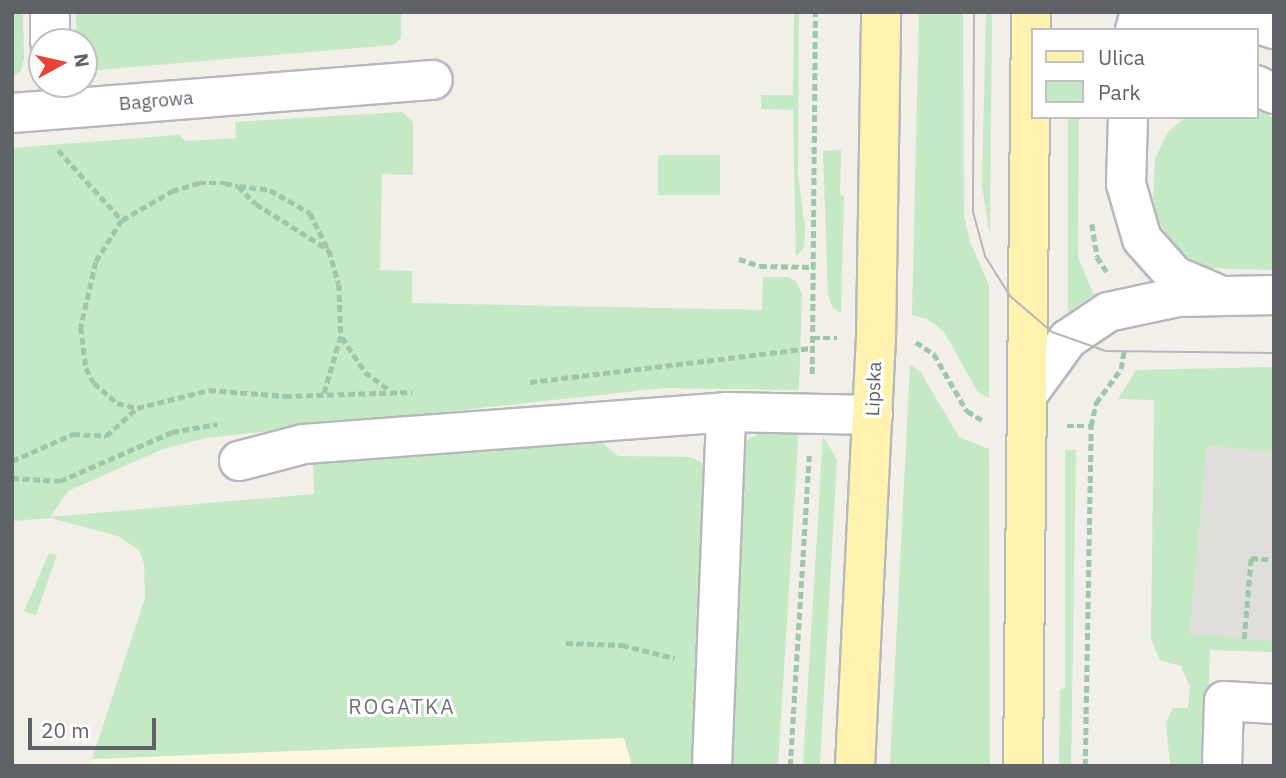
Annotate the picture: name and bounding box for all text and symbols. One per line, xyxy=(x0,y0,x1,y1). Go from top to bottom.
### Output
north arrow xyxy=(28,28,98,98)
legend xyxy=(1030,28,1258,119)
text: Ulica xyxy=(1098,43,1145,71)
text: N xyxy=(69,52,95,69)
text: Park xyxy=(1098,78,1141,106)
street label: Bagrowa xyxy=(118,86,194,116)
street label: Lipska xyxy=(862,361,886,417)
district label: ROGATKA xyxy=(349,693,455,719)
scale bar xyxy=(32,704,159,748)
text: 20 m xyxy=(41,716,90,744)

